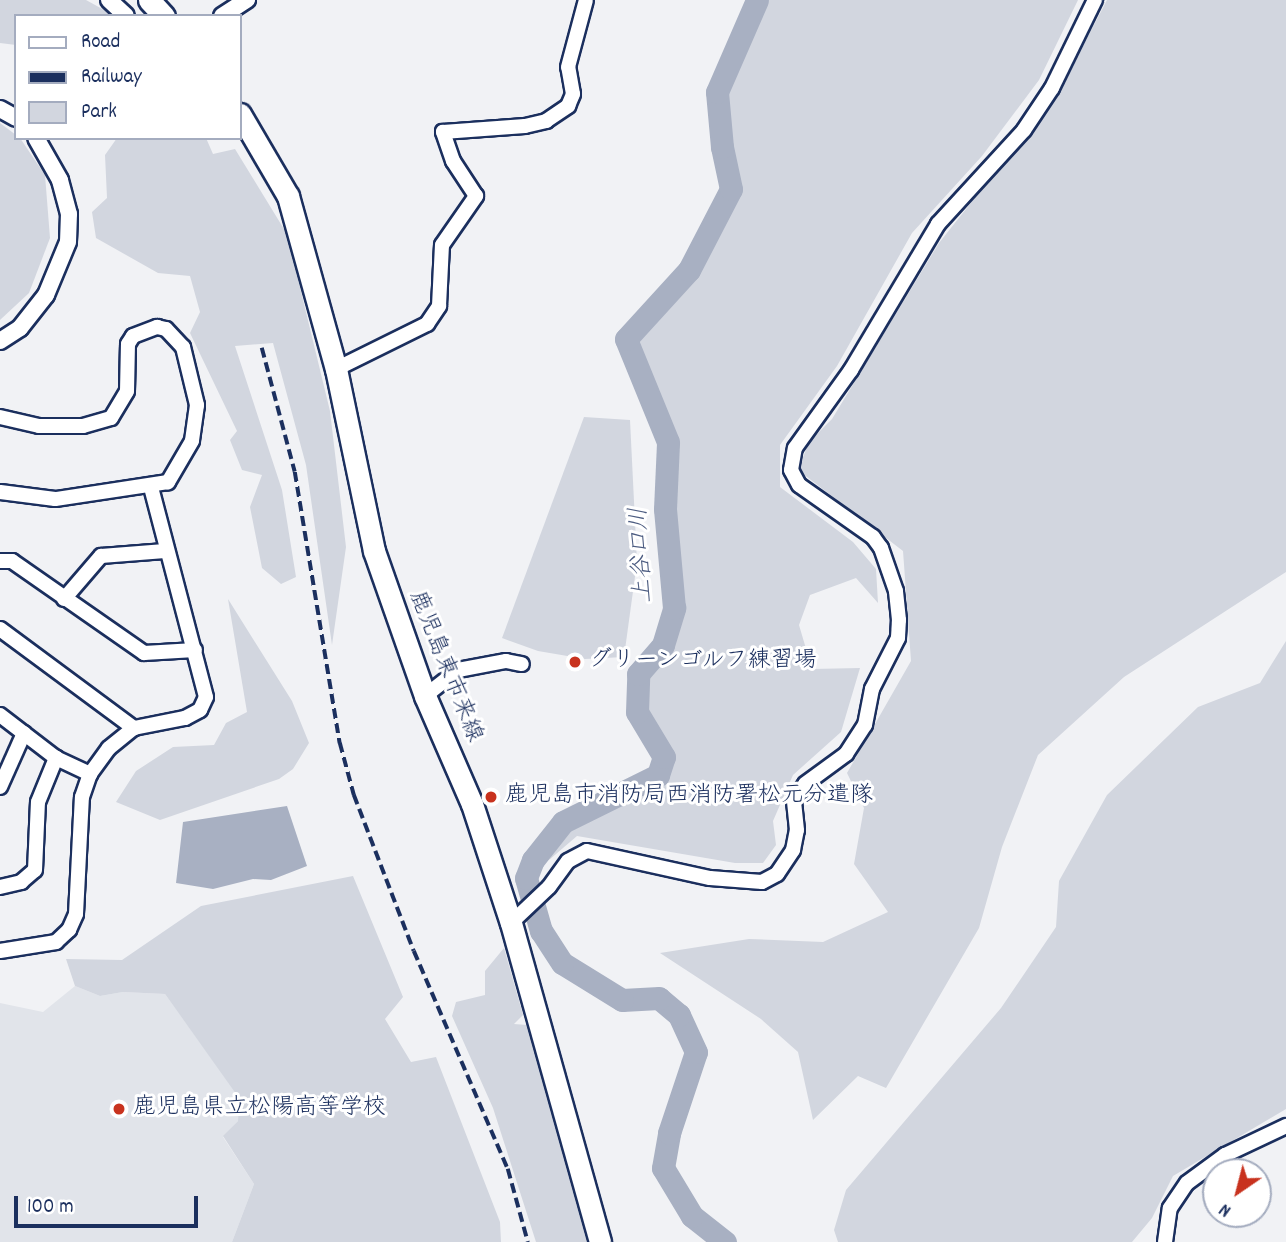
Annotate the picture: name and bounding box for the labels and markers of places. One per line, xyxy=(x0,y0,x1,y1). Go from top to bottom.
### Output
place label: グリーンゴルフ練習場 xyxy=(589,648,819,676)
marker: グリーンゴルフ練習場 xyxy=(567,654,583,670)
place label: 鹿児島市消防局西消防署松元分遣隊 xyxy=(505,783,873,811)
marker: 鹿児島市消防局西消防署松元分遣隊 xyxy=(483,789,499,805)
place label: 鹿児島県立松陽高等学校 xyxy=(133,1095,386,1123)
marker: 鹿児島県立松陽高等学校 xyxy=(111,1101,127,1117)

